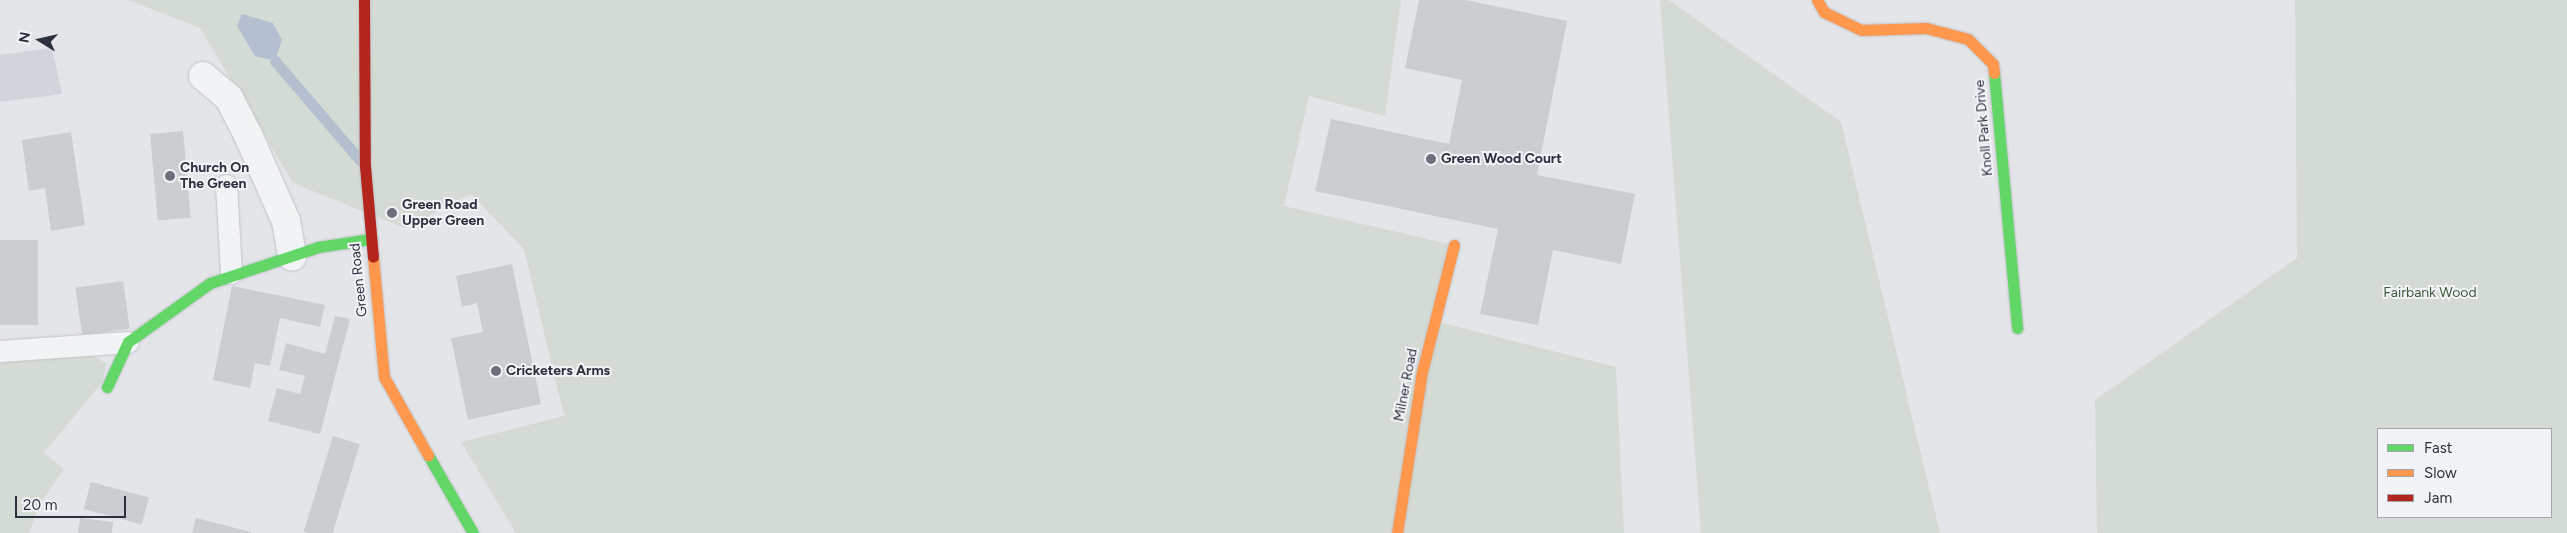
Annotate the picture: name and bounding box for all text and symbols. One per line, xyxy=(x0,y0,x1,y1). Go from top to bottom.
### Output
north arrow xyxy=(15,15,65,65)
text: N xyxy=(15,31,34,44)
street label: Knoll Park Drive xyxy=(1971,79,1997,177)
place label: Green Wood Court xyxy=(1441,151,1562,167)
marker: Green Wood Court xyxy=(1425,153,1437,165)
place label: Church On The Green xyxy=(180,160,249,192)
marker: Church On The Green xyxy=(164,170,176,182)
place label: Green Road Upper Green xyxy=(402,197,484,230)
marker: Green Road Upper Green xyxy=(386,207,398,219)
street label: Green Road xyxy=(347,242,371,318)
park label: Fairbank Wood xyxy=(2383,285,2477,301)
street label: Milner Road xyxy=(1391,347,1421,423)
place label: Cricketers Arms xyxy=(506,363,610,379)
marker: Cricketers Arms xyxy=(490,365,502,377)
legend xyxy=(2377,428,2552,518)
text: Fast xyxy=(2424,439,2452,457)
text: Slow xyxy=(2424,464,2457,482)
scale bar xyxy=(18,486,129,518)
text: Jam xyxy=(2424,489,2452,507)
text: 20 m xyxy=(23,496,57,514)

